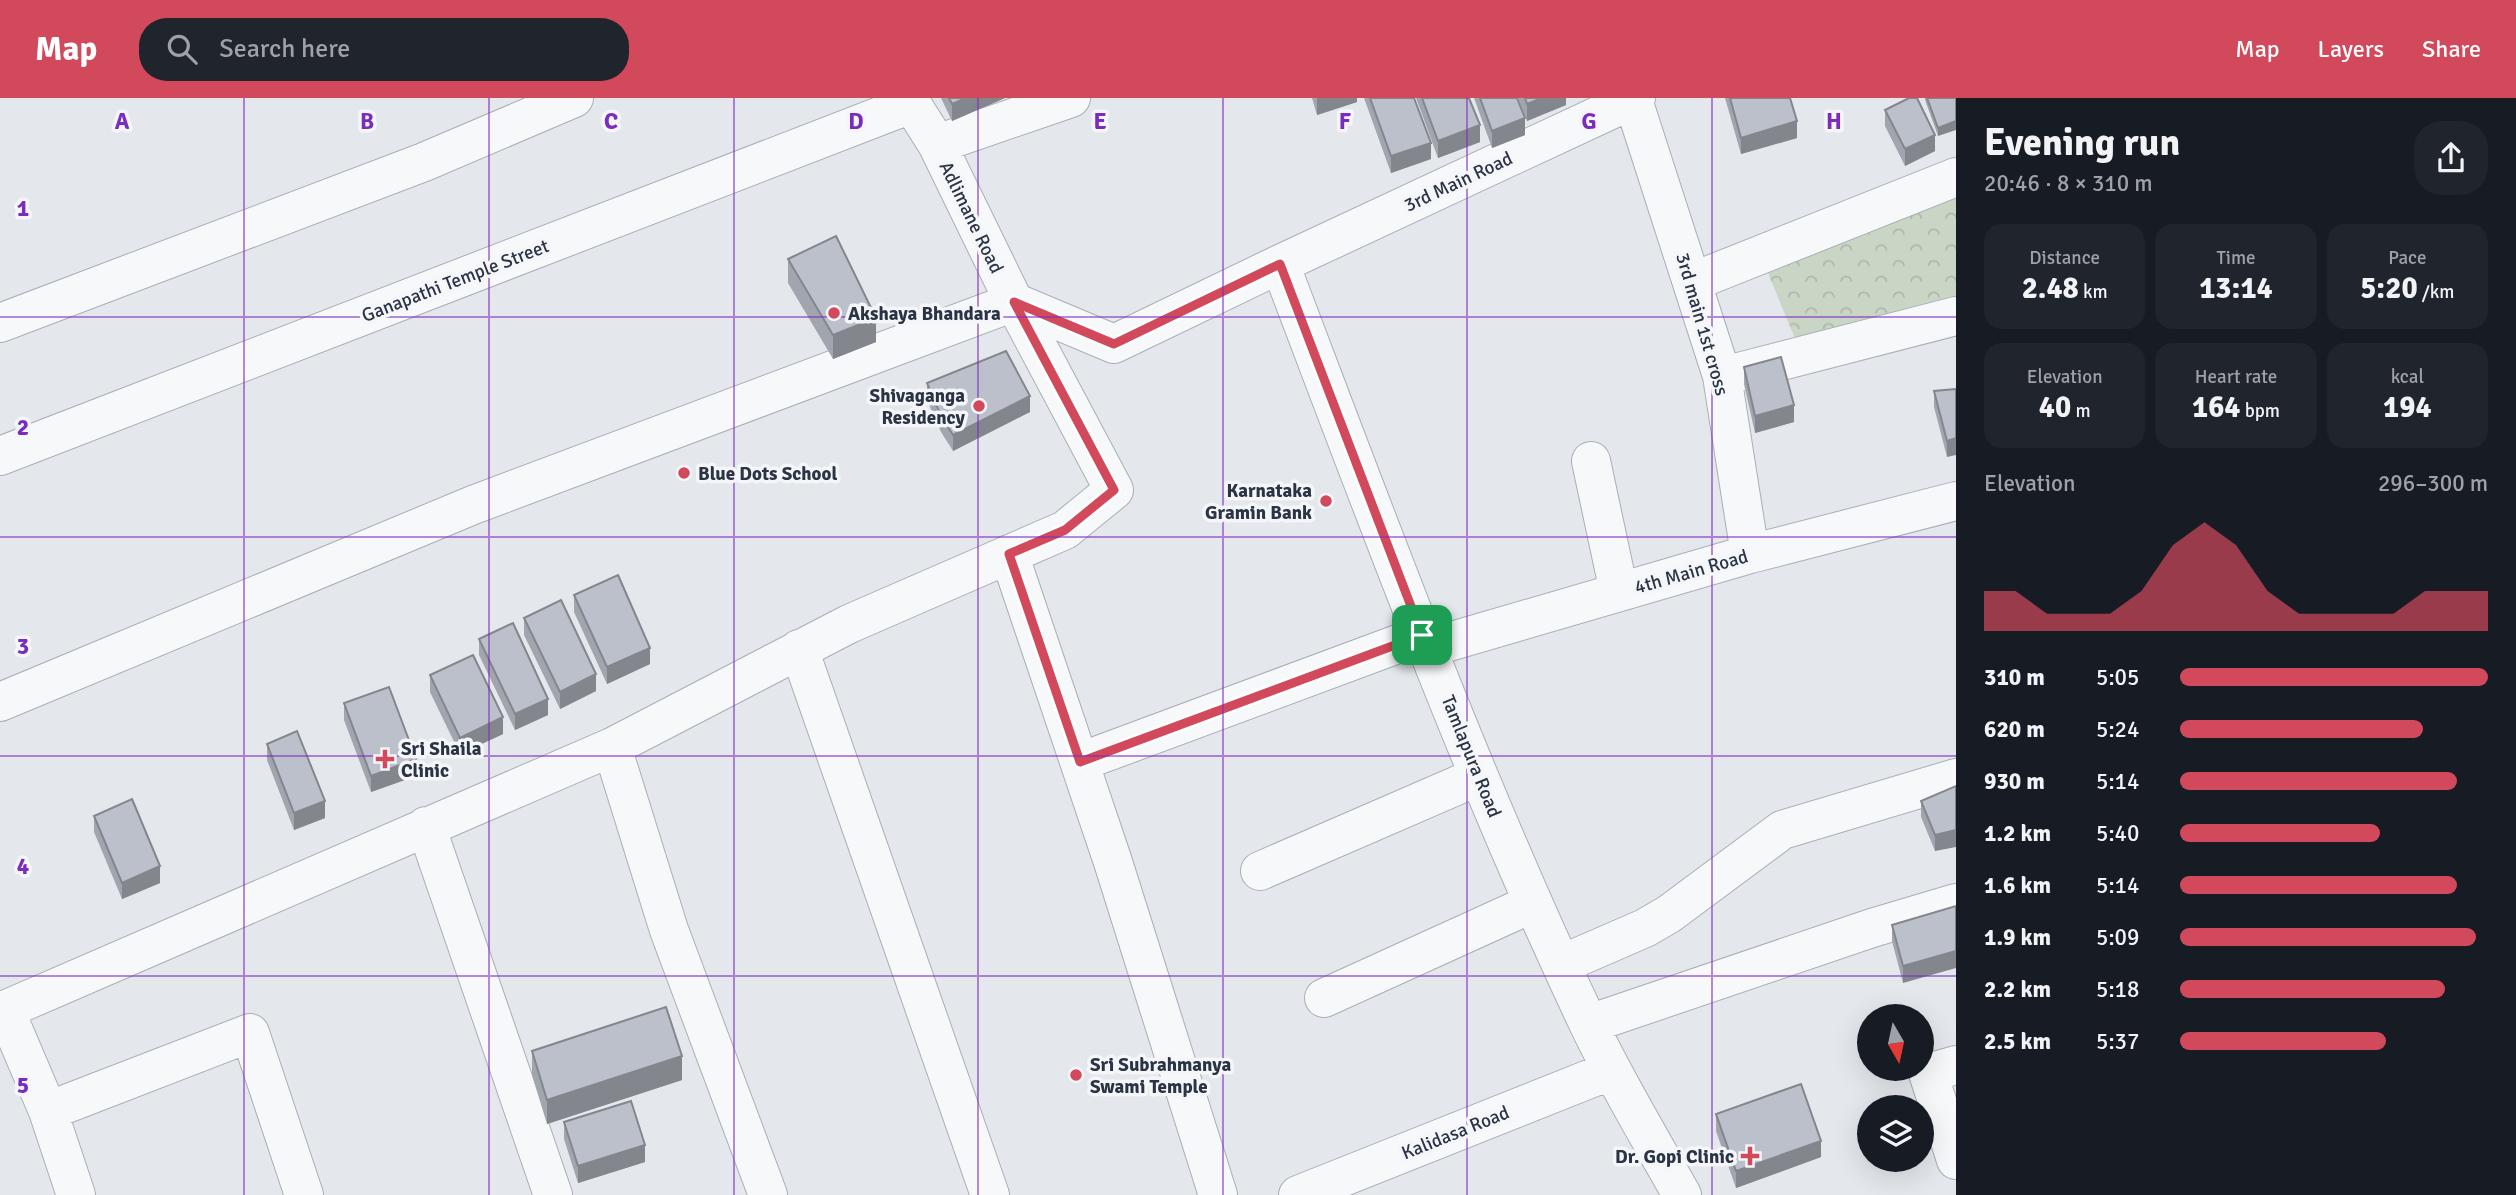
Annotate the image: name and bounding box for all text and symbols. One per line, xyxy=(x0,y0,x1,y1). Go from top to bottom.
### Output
search box xyxy=(139,18,629,81)
text: Map xyxy=(35,29,97,70)
icon: search xyxy=(163,30,201,68)
text: Search here xyxy=(219,33,350,65)
text: Map xyxy=(2235,34,2280,64)
text: Layers xyxy=(2318,34,2384,64)
text: Share xyxy=(2422,34,2481,64)
text: A xyxy=(115,107,130,136)
text: B xyxy=(360,107,374,136)
text: C xyxy=(604,107,618,136)
text: D xyxy=(848,107,864,136)
text: E xyxy=(1093,107,1107,136)
text: F xyxy=(1339,107,1351,136)
text: G xyxy=(1581,107,1597,136)
text: H xyxy=(1826,107,1842,136)
text: Evening run xyxy=(1984,119,2180,166)
button: share xyxy=(2414,121,2488,195)
street label: 3rd Main Road xyxy=(1400,146,1516,217)
street label: Adlimane Road xyxy=(934,157,1009,277)
text: 20:46 · 8 × 310 m xyxy=(1984,169,2153,198)
text: 1 xyxy=(17,194,29,223)
street label: Ganapathi Temple Street xyxy=(358,234,553,328)
text: Distance xyxy=(2029,246,2100,270)
text: Time xyxy=(2216,246,2256,270)
text: Pace xyxy=(2388,246,2426,270)
street label: 3rd main 1st cross xyxy=(1670,250,1734,398)
text: 2.48 xyxy=(2022,270,2079,307)
text: 13:14 xyxy=(2199,270,2273,307)
text: 5:20 xyxy=(2360,270,2418,307)
text: km xyxy=(2079,280,2108,304)
text: /km xyxy=(2418,280,2454,304)
place label: Akshaya Bhandara xyxy=(848,302,1001,326)
marker: Akshaya Bhandara xyxy=(826,305,842,321)
text: Elevation xyxy=(2027,365,2103,389)
text: Heart rate xyxy=(2195,365,2277,389)
text: kcal xyxy=(2391,365,2424,389)
place label: Shivaganga Residency xyxy=(870,384,966,430)
text: 40 xyxy=(2039,389,2071,426)
text: 164 xyxy=(2192,389,2241,426)
text: 194 xyxy=(2383,389,2432,426)
marker: Shivaganga Residency xyxy=(971,398,987,414)
text: m xyxy=(2071,399,2091,423)
text: bpm xyxy=(2241,399,2280,423)
text: 2 xyxy=(17,413,29,442)
place label: Blue Dots School xyxy=(698,462,837,486)
marker: Blue Dots School xyxy=(676,465,692,481)
text: Elevation xyxy=(1984,469,2076,498)
text: 296–300 m xyxy=(2378,469,2488,498)
place label: Karnataka Gramin Bank xyxy=(1205,479,1312,525)
marker: Karnataka Gramin Bank xyxy=(1318,493,1334,509)
street label: 4th Main Road xyxy=(1632,544,1751,600)
pin xyxy=(1392,605,1452,665)
icon: arrive xyxy=(1403,616,1441,654)
text: 3 xyxy=(17,632,29,661)
text: 310 m xyxy=(1984,663,2045,692)
text: 5:05 xyxy=(2096,663,2139,692)
street label: Tamlapura Road xyxy=(1436,692,1507,821)
text: 620 m xyxy=(1984,715,2045,744)
text: 5:24 xyxy=(2096,715,2139,744)
place label: Sri Shaila Clinic xyxy=(401,737,482,783)
marker: Sri Shaila Clinic xyxy=(375,749,395,769)
text: 930 m xyxy=(1984,767,2045,796)
text: 5:14 xyxy=(2096,767,2139,796)
text: 1.2 km xyxy=(1984,819,2051,848)
text: 5:40 xyxy=(2096,819,2139,848)
text: 4 xyxy=(17,852,29,881)
text: 1.6 km xyxy=(1984,871,2051,900)
text: 5:14 xyxy=(2096,871,2139,900)
text: 1.9 km xyxy=(1984,923,2051,952)
text: 5:09 xyxy=(2096,923,2139,952)
text: 2.2 km xyxy=(1984,975,2051,1004)
text: 5:18 xyxy=(2096,975,2139,1004)
north arrow xyxy=(1857,1004,1934,1082)
map controls xyxy=(1857,1004,1934,1172)
text: 2.5 km xyxy=(1984,1027,2051,1056)
text: 5:37 xyxy=(2096,1027,2139,1056)
place label: Sri Subrahmanya Swami Temple xyxy=(1090,1053,1231,1099)
marker: Sri Subrahmanya Swami Temple xyxy=(1068,1067,1084,1083)
text: 5 xyxy=(17,1071,29,1100)
button: layers xyxy=(1857,1095,1934,1172)
street label: Kalidasa Road xyxy=(1398,1100,1513,1165)
place label: Dr. Gopi Clinic xyxy=(1615,1145,1734,1169)
marker: Dr. Gopi Clinic xyxy=(1740,1146,1760,1166)

